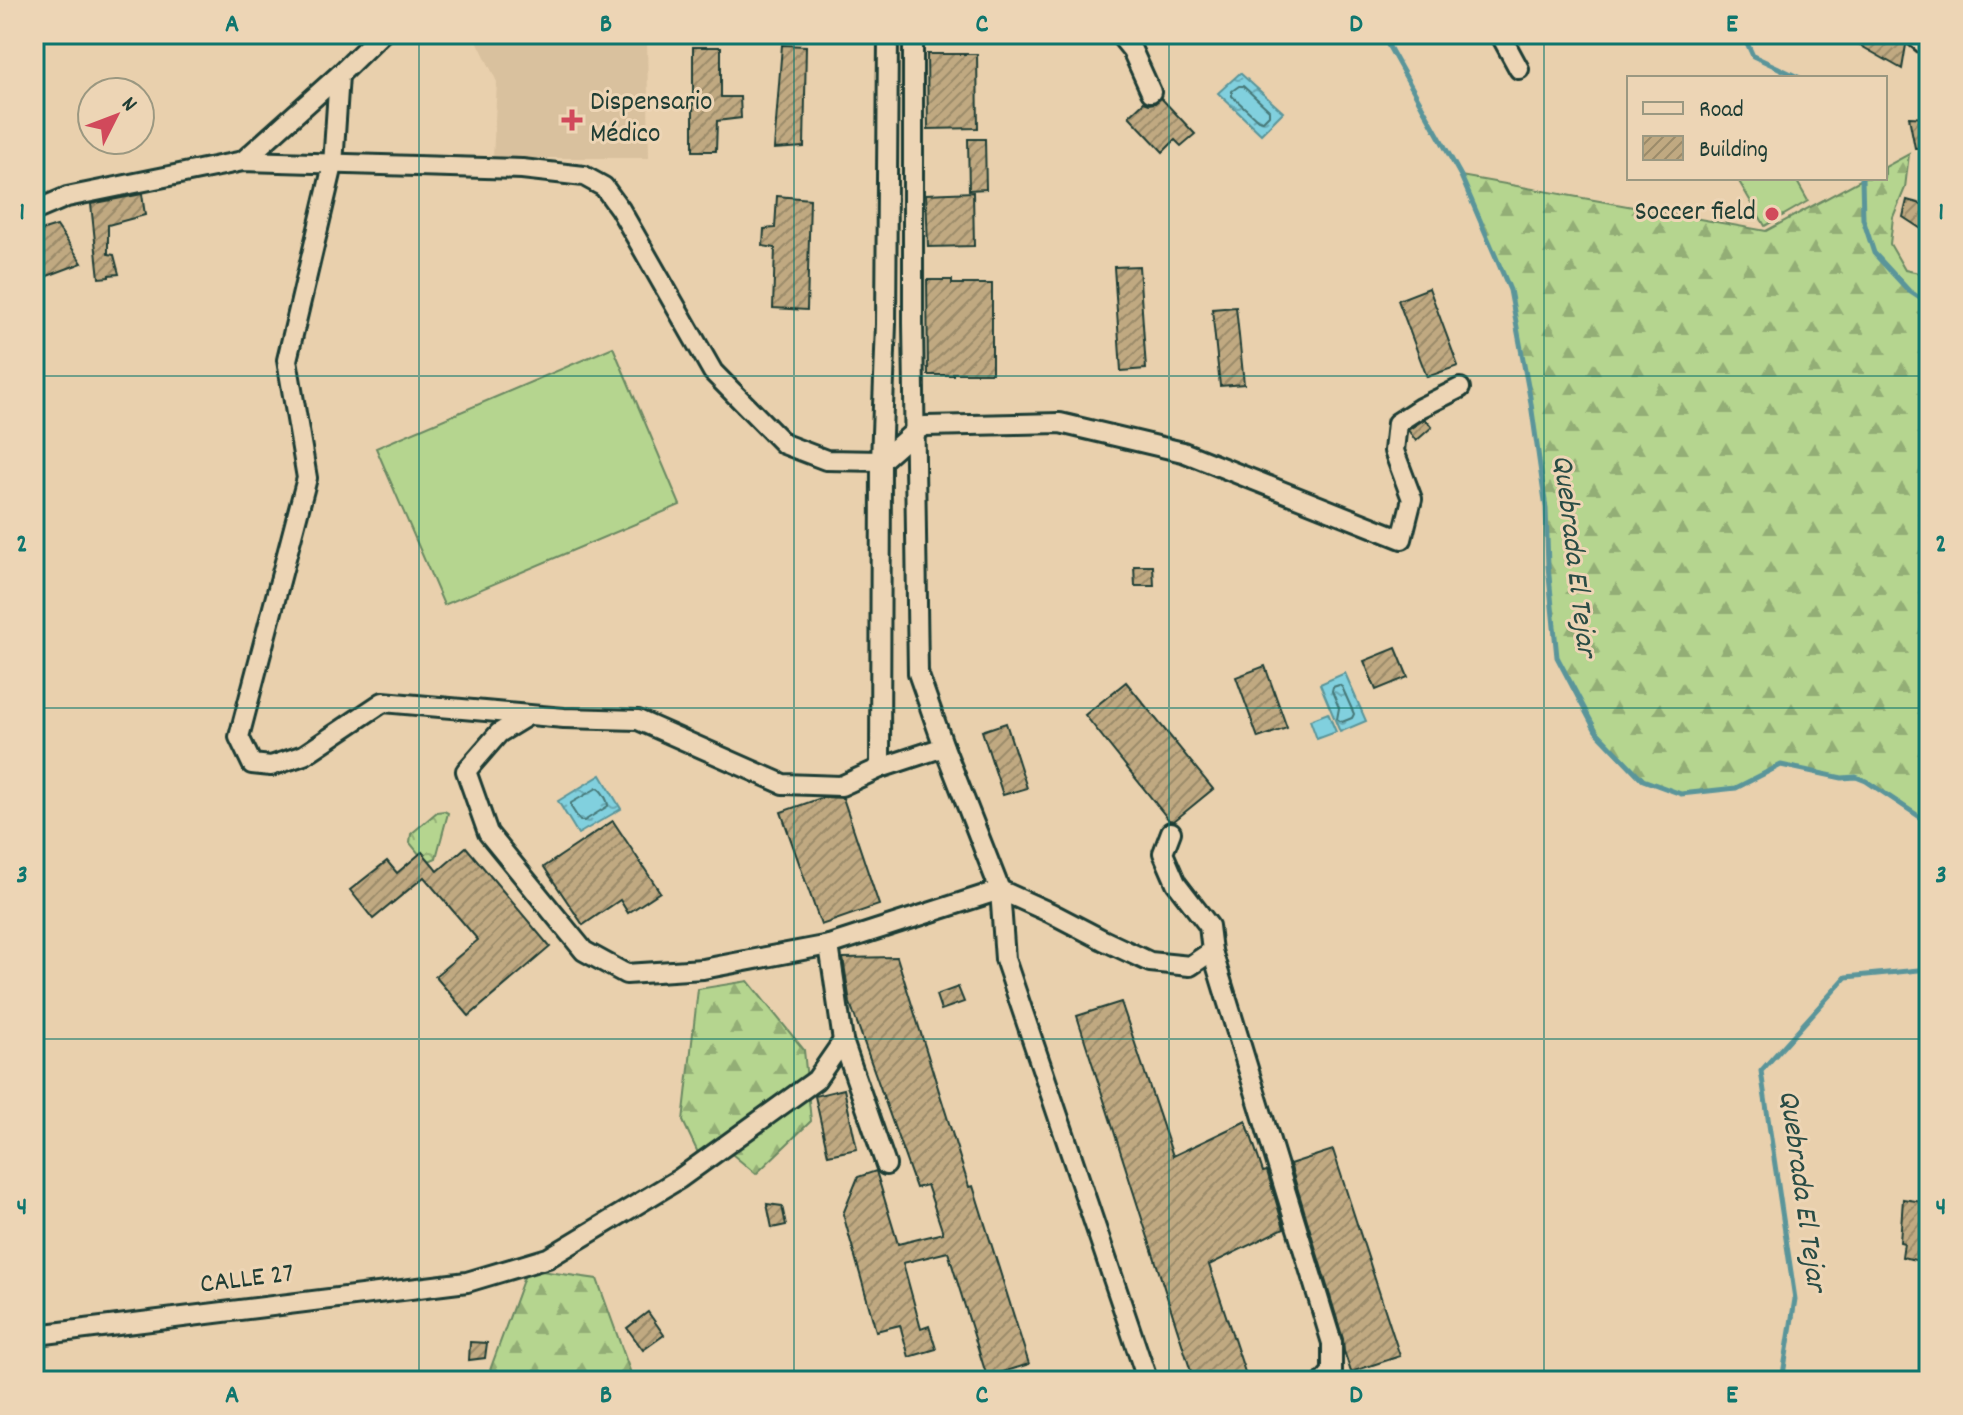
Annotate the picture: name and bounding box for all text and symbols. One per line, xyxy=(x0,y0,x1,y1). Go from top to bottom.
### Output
text: A xyxy=(225,7,239,44)
text: B xyxy=(600,7,612,44)
text: C xyxy=(976,7,989,44)
text: D xyxy=(1349,7,1363,44)
text: E xyxy=(1726,7,1738,44)
north arrow xyxy=(76,76,156,156)
legend xyxy=(1627,76,1887,180)
place label: Dispensario Médico xyxy=(590,84,712,156)
text: N xyxy=(113,91,144,119)
text: Road xyxy=(1699,94,1744,128)
marker: Dispensario Médico xyxy=(561,109,583,131)
text: Building xyxy=(1699,134,1768,168)
place label: Soccer field xyxy=(1635,194,1756,234)
text: 1 xyxy=(19,195,25,232)
text: 1 xyxy=(1938,195,1944,232)
marker: Soccer field xyxy=(1763,205,1781,223)
water label: Quebrada El Tejar xyxy=(1538,453,1606,662)
text: 2 xyxy=(16,527,28,564)
text: 2 xyxy=(1935,527,1947,564)
text: 3 xyxy=(16,858,28,895)
text: 3 xyxy=(1935,858,1947,895)
water label: Quebrada El Tejar xyxy=(1765,1088,1836,1297)
text: 4 xyxy=(17,1190,27,1227)
text: 4 xyxy=(1936,1190,1946,1227)
street label: CALLE 27 xyxy=(198,1255,296,1307)
text: A xyxy=(225,1378,239,1415)
text: B xyxy=(600,1378,612,1415)
text: C xyxy=(976,1378,989,1415)
text: D xyxy=(1349,1378,1363,1415)
text: E xyxy=(1726,1378,1738,1415)

